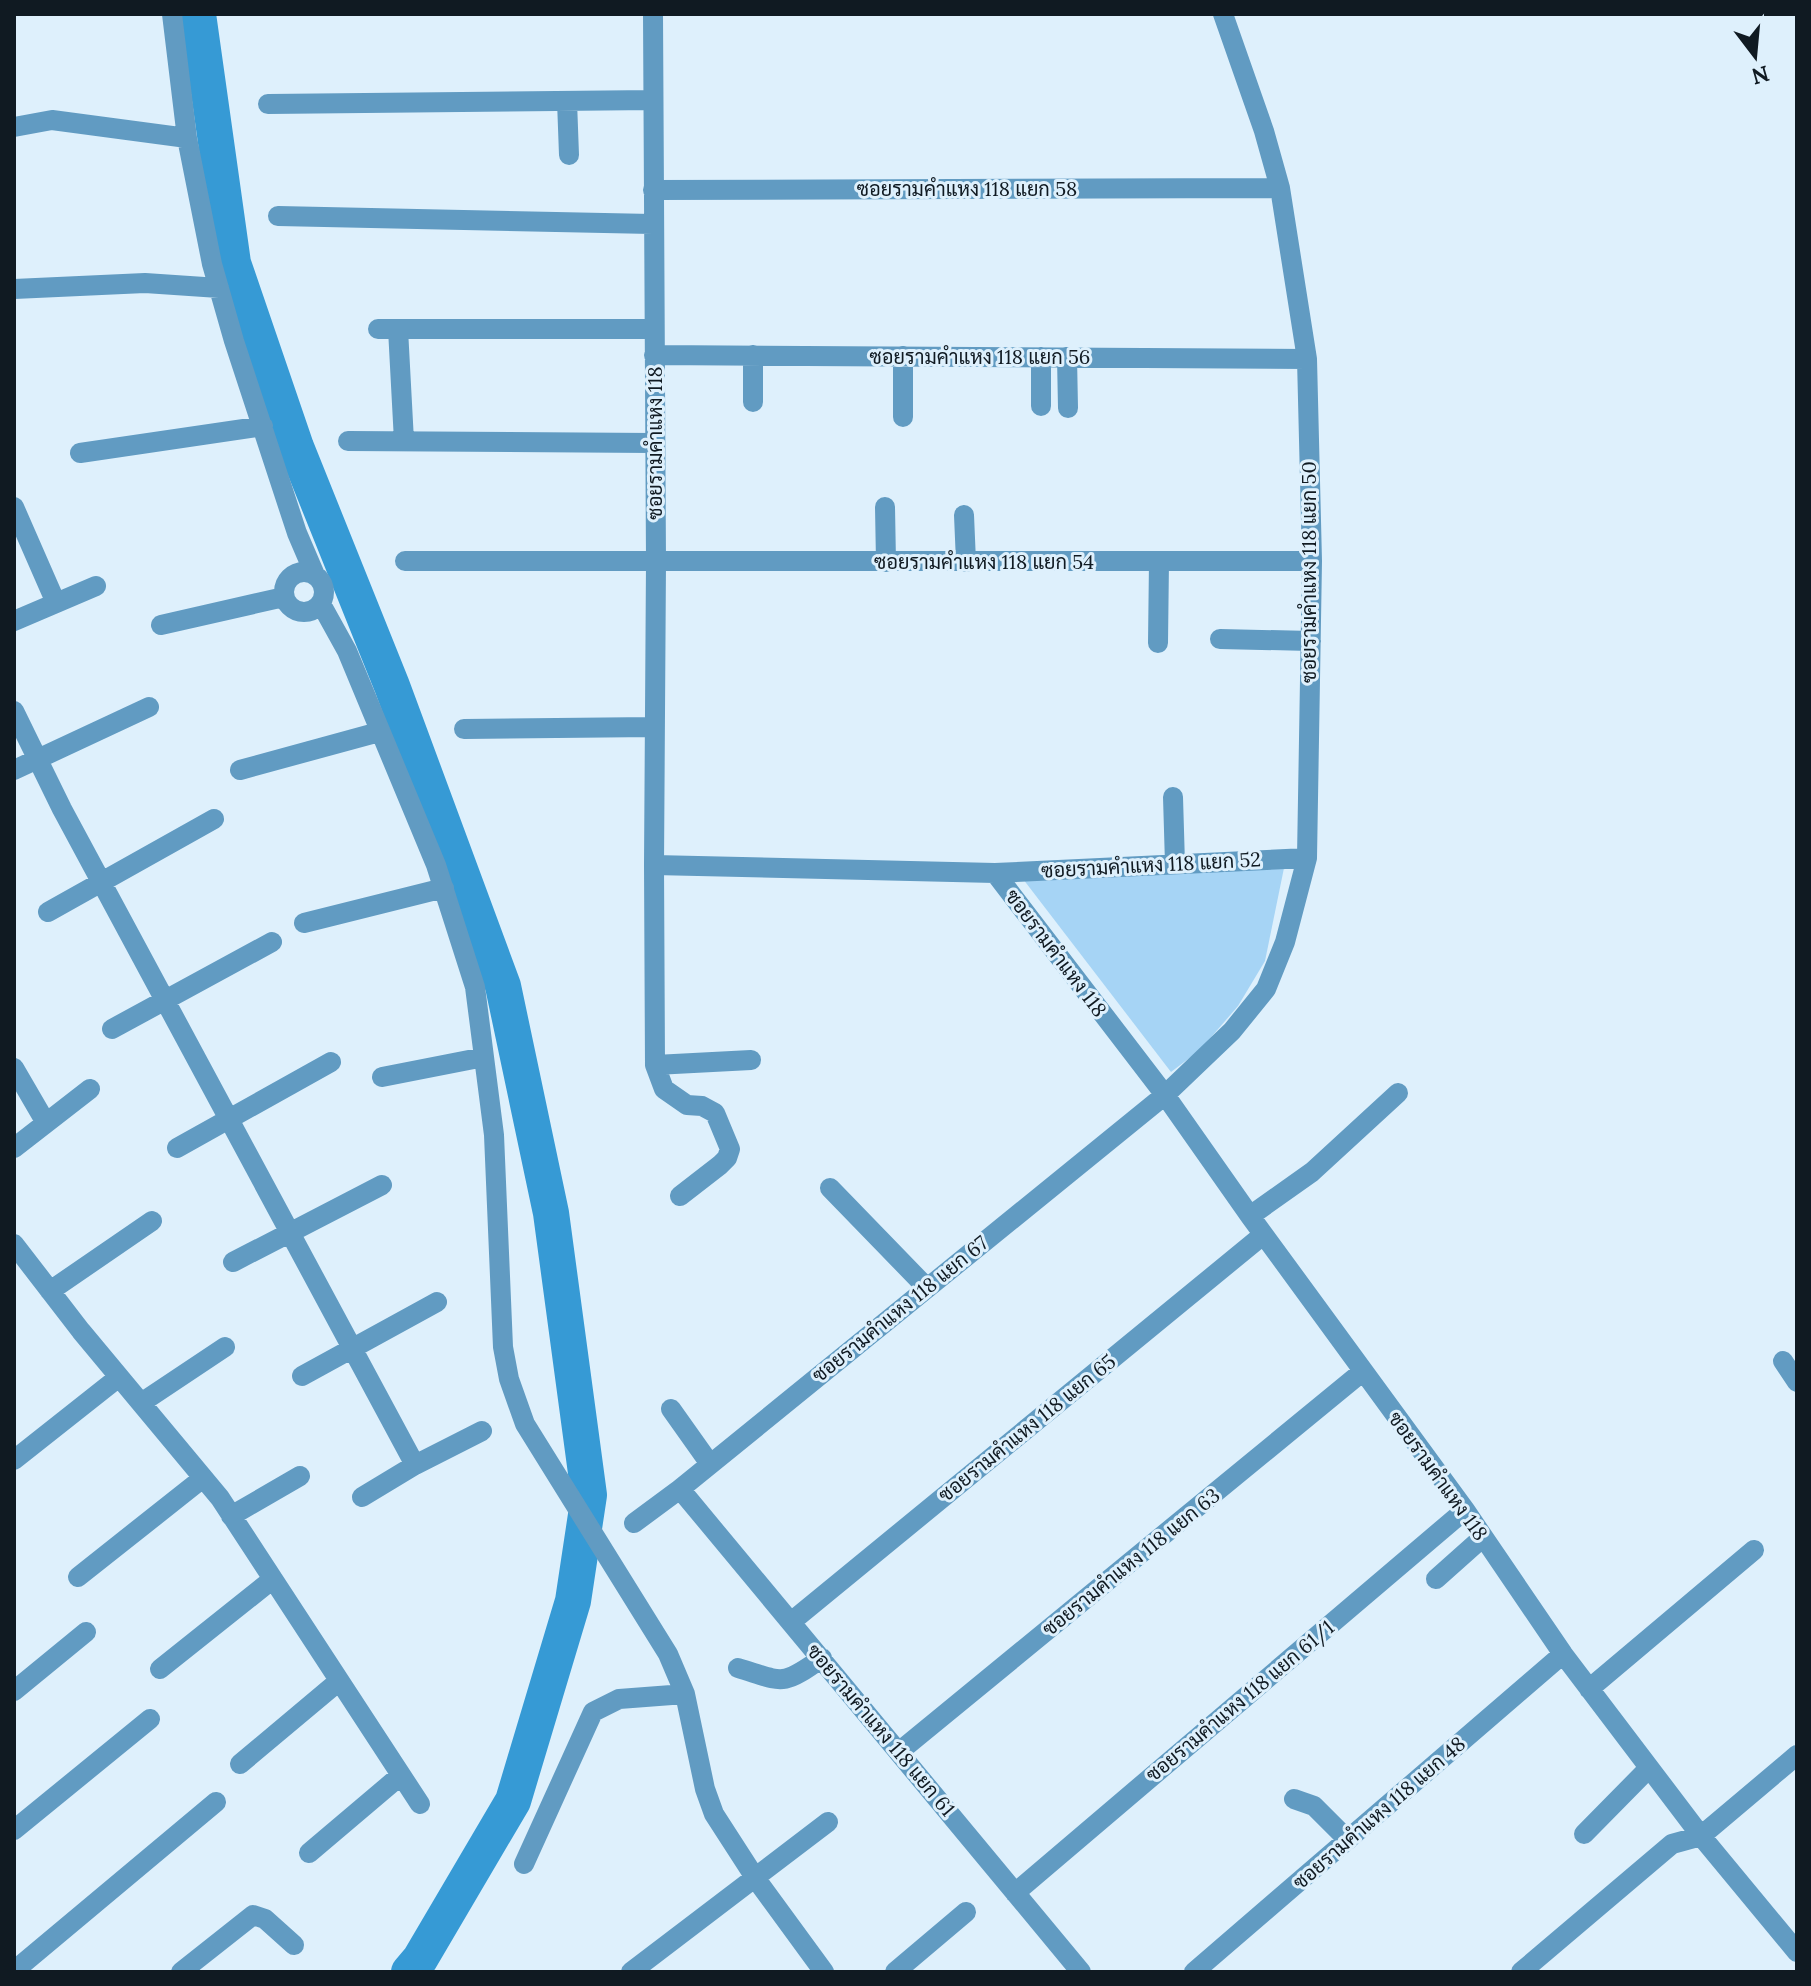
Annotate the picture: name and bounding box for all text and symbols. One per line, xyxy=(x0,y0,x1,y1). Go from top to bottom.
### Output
north arrow xyxy=(1715,16,1795,96)
text: N xyxy=(1748,59,1773,91)
street label: ซอยรามคำแหง 118 แยก 58 xyxy=(857,176,1077,201)
street label: ซอยรามคำแหง 118 แยก 56 xyxy=(870,344,1090,369)
street label: ซอยรามคำแหง 118 xyxy=(642,366,667,520)
street label: ซอยรามคำแหง 118 แยก 50 xyxy=(1296,461,1321,683)
street label: ซอยรามคำแหง 118 แยก 54 xyxy=(874,549,1094,574)
street label: ซอยรามคำแหง 118 แยก 52 xyxy=(1040,846,1262,883)
street label: ซอยรามคำแหง 118 xyxy=(1000,884,1113,1021)
street label: ซอยรามคำแหง 118 แยก 67 xyxy=(807,1230,993,1387)
street label: ซอยรามคำแหง 118 แยก 65 xyxy=(933,1348,1120,1507)
street label: ซอยรามคำแหง 118 xyxy=(1383,1406,1494,1545)
street label: ซอยรามคำแหง 118 แยก 63 xyxy=(1037,1482,1224,1641)
street label: ซอยรามคำแหง 118 แยก 61/1 xyxy=(1140,1615,1340,1787)
street label: ซอยรามคำแหง 118 แยก 61 xyxy=(802,1638,961,1821)
street label: ซอยรามคำแหง 118 แยก 48 xyxy=(1287,1731,1470,1894)

